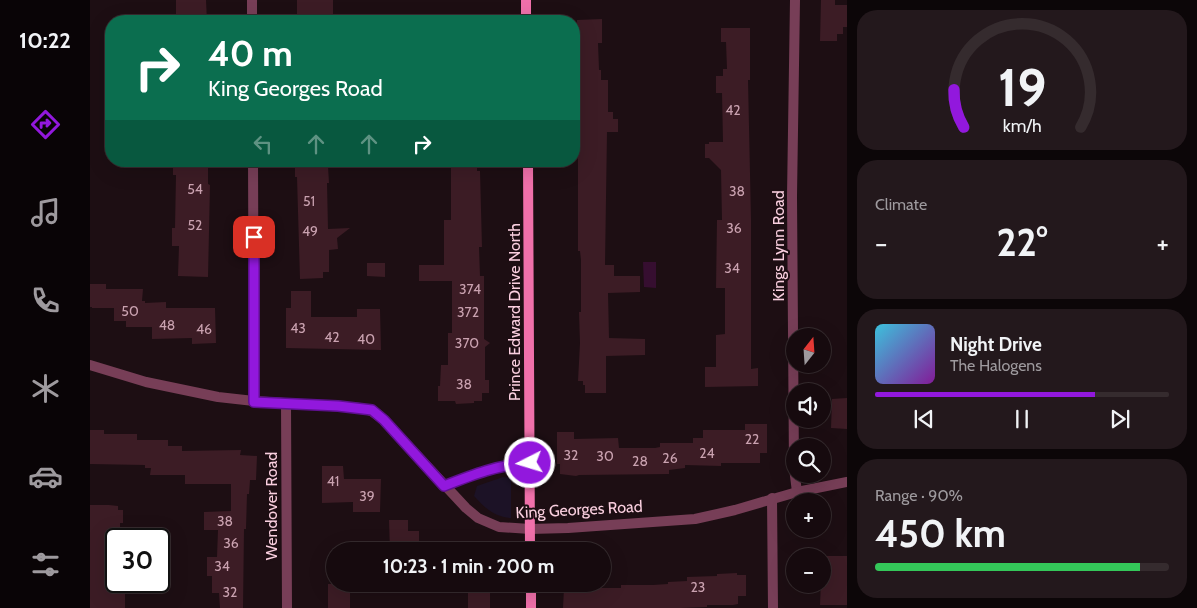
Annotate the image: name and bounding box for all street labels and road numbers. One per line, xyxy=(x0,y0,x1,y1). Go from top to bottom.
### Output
street label: Kings Lynn Road xyxy=(769,190,788,302)
street label: Prince Edward Drive North xyxy=(505,223,524,401)
street label: Wendover Road xyxy=(262,452,281,560)
street label: King Georges Road xyxy=(515,497,643,522)

